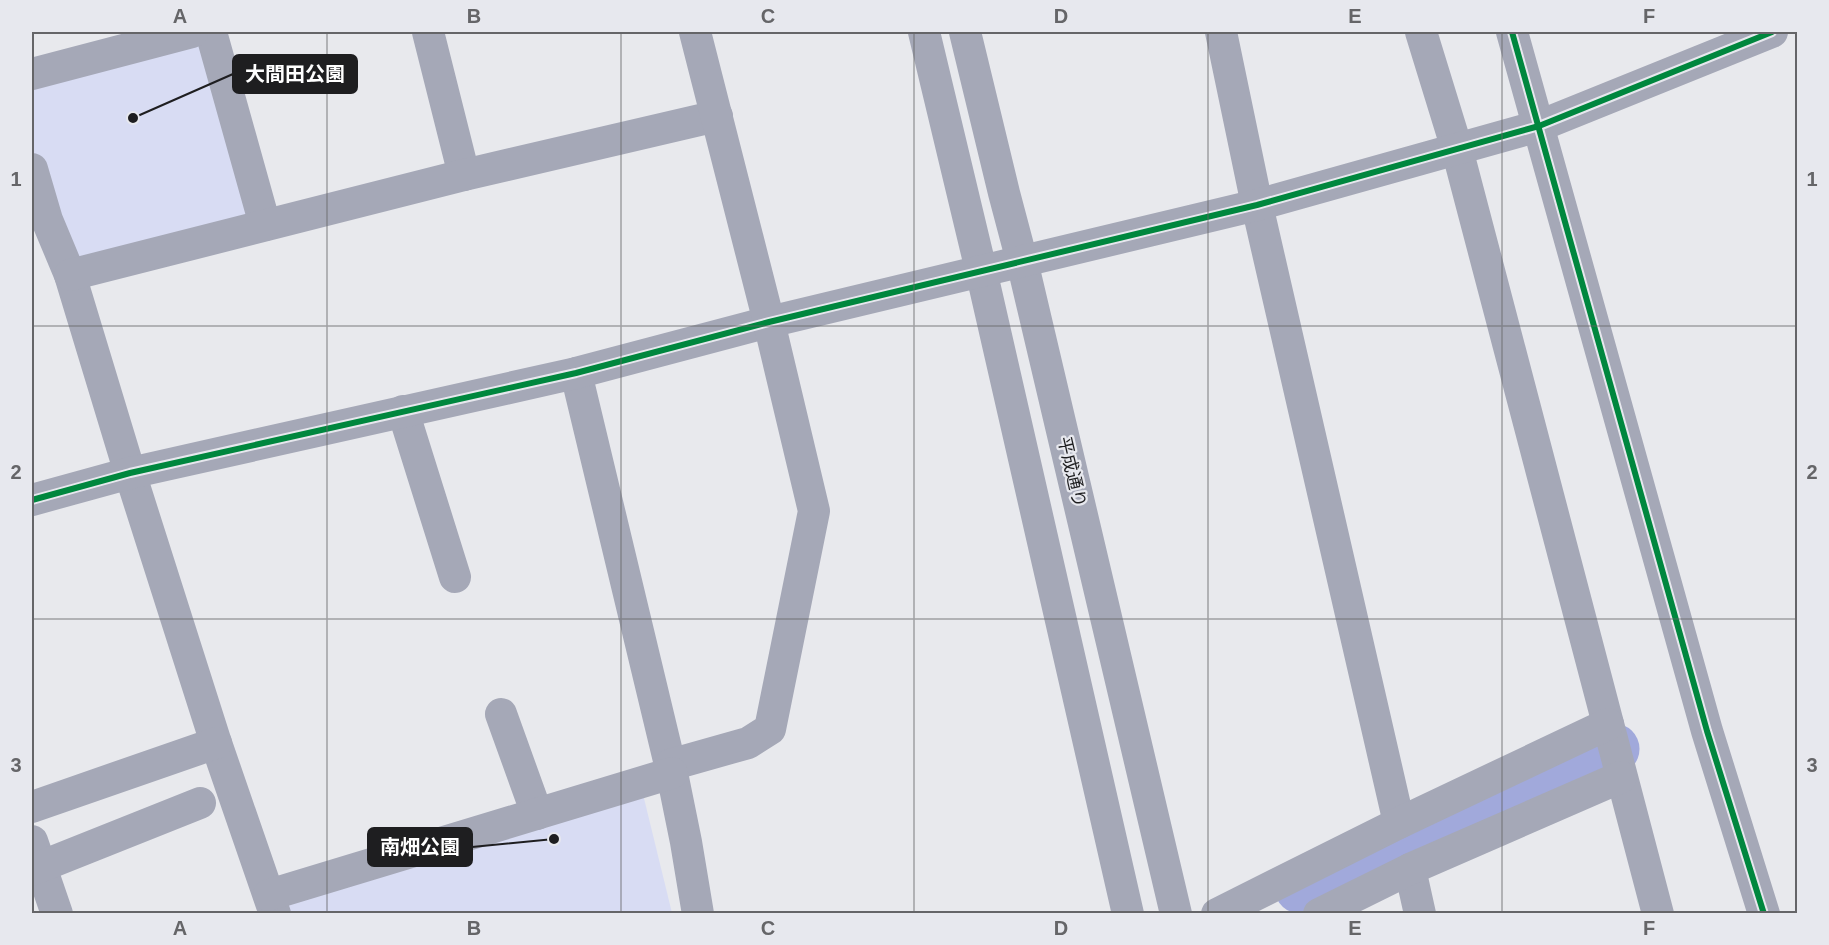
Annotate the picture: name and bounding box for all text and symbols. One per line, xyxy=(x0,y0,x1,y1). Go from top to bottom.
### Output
text: A xyxy=(173,5,187,27)
text: B xyxy=(467,5,481,27)
text: C xyxy=(761,5,775,27)
text: D xyxy=(1054,5,1068,27)
text: E xyxy=(1348,5,1362,27)
text: F xyxy=(1643,5,1655,27)
callout: 大間田公園 xyxy=(233,55,357,93)
text: 大間田公園 xyxy=(245,63,345,85)
text: 1 xyxy=(10,168,22,190)
text: 1 xyxy=(1806,168,1818,190)
street label: 平成通り xyxy=(1054,435,1090,509)
text: 2 xyxy=(10,461,22,483)
text: 2 xyxy=(1806,461,1818,483)
text: 3 xyxy=(10,754,22,776)
text: 3 xyxy=(1806,754,1818,776)
callout: 南畑公園 xyxy=(368,828,472,866)
text: 南畑公園 xyxy=(380,836,460,858)
text: A xyxy=(173,917,187,939)
text: B xyxy=(467,917,481,939)
text: C xyxy=(761,917,775,939)
text: D xyxy=(1054,917,1068,939)
text: E xyxy=(1348,917,1362,939)
text: F xyxy=(1643,917,1655,939)

